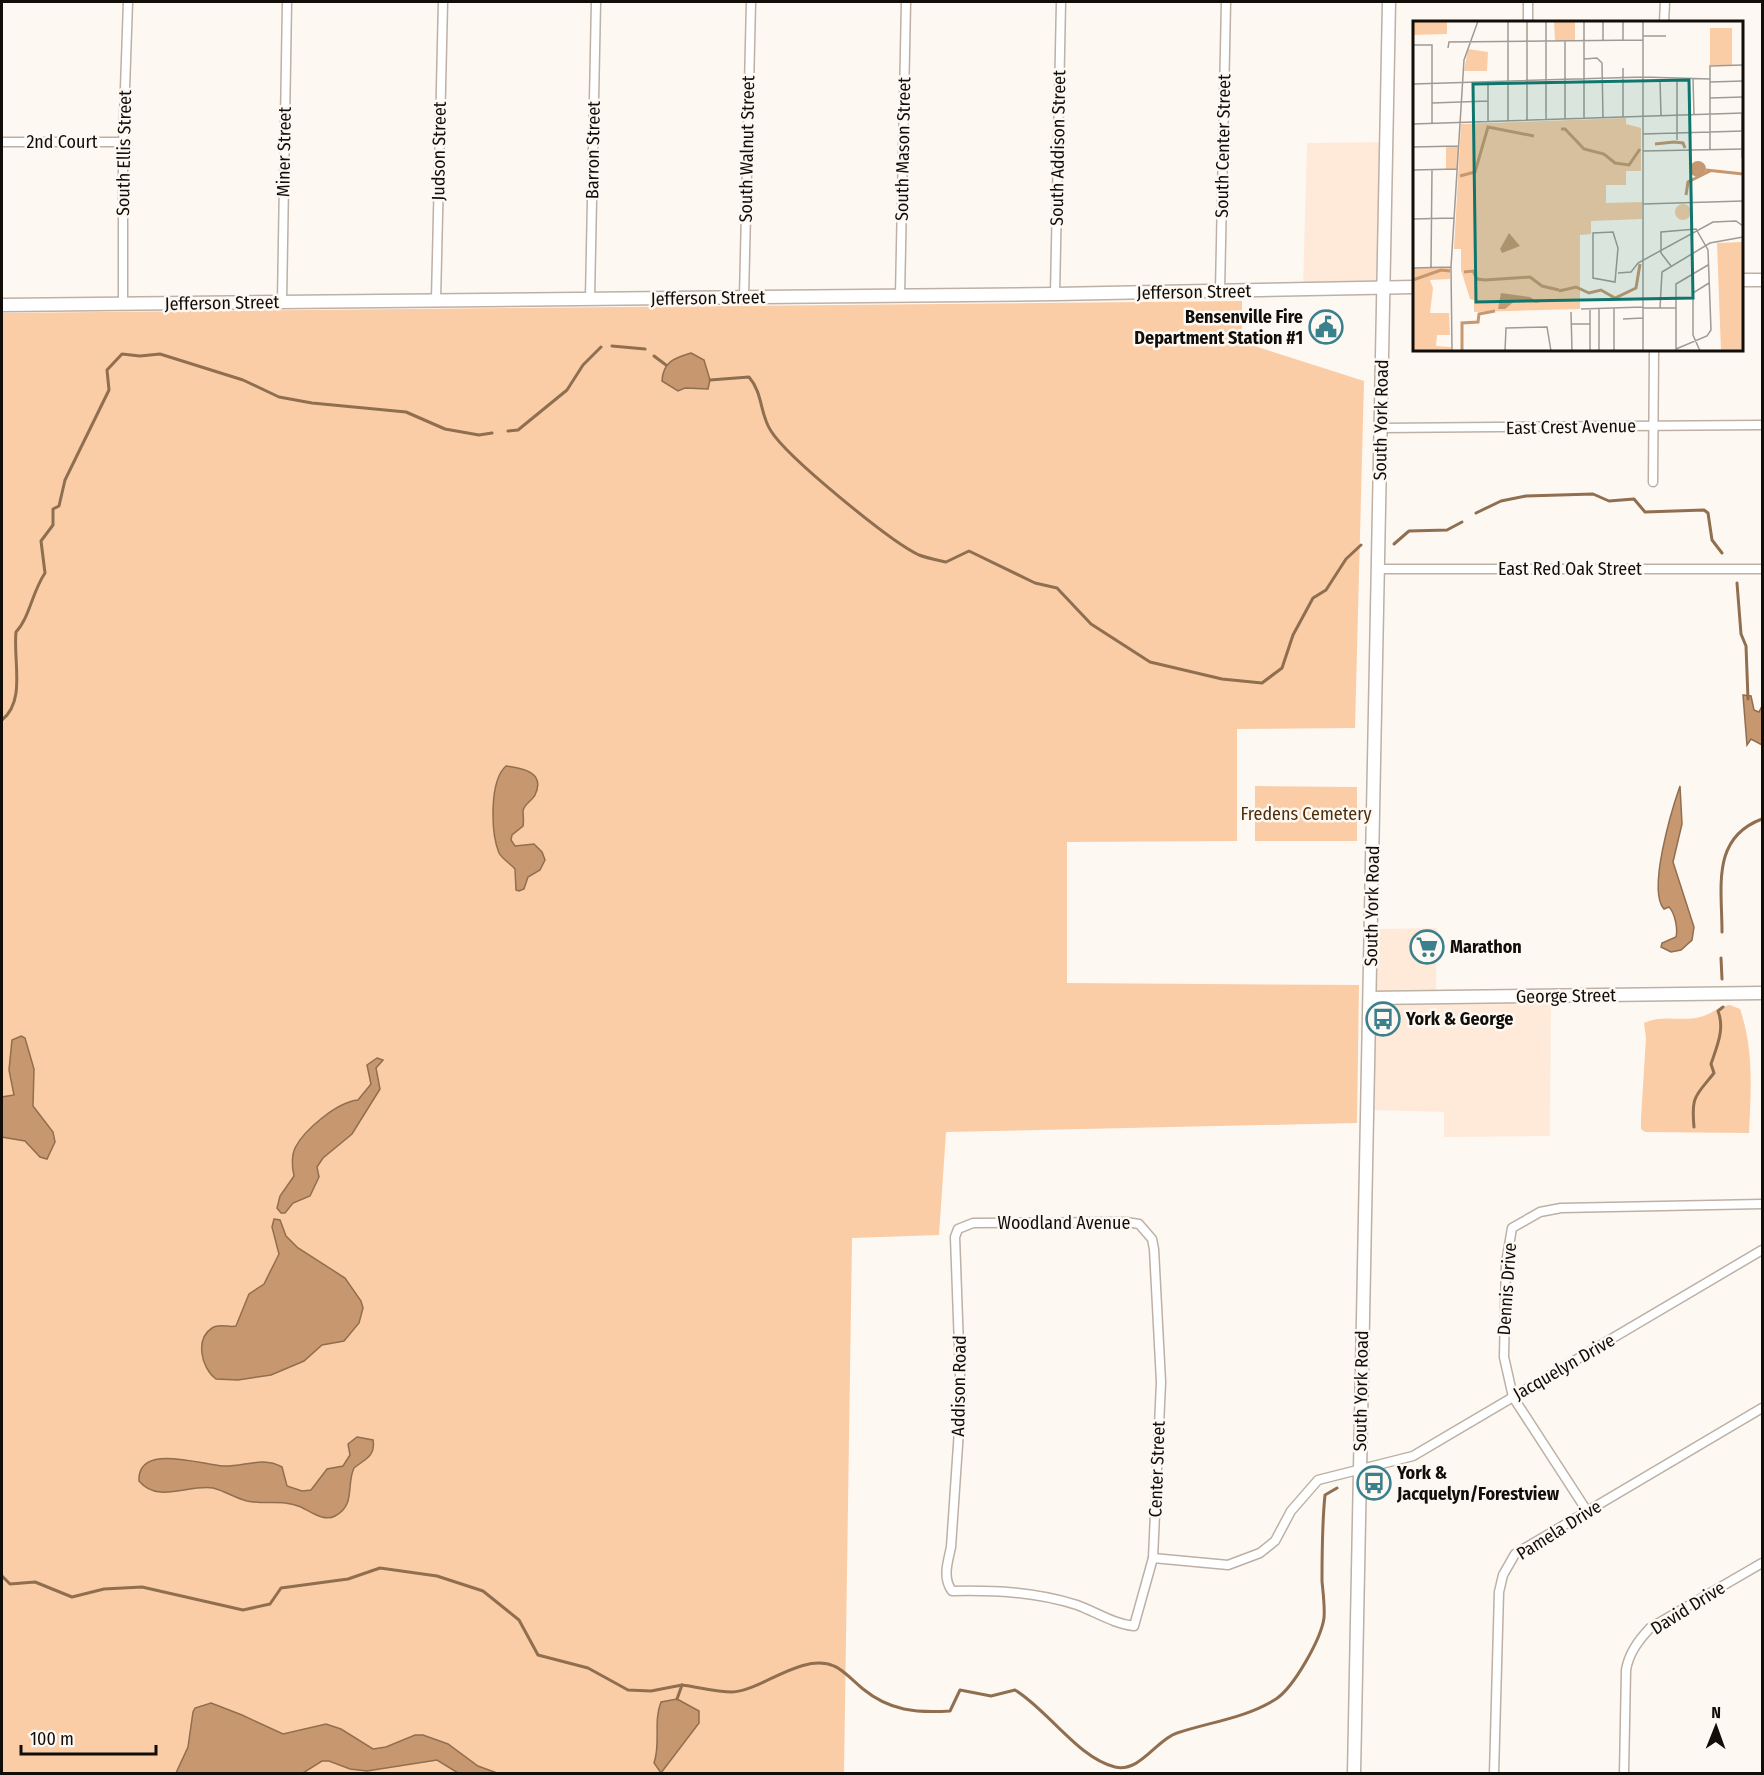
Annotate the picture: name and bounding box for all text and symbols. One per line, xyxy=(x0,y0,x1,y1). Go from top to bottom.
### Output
inset map xyxy=(1413,21,1743,351)
street label: South Addison Street xyxy=(1046,70,1070,226)
street label: South Center Street xyxy=(1211,74,1235,218)
street label: South Walnut Street xyxy=(735,75,759,223)
street label: South Mason Street xyxy=(891,77,915,221)
street label: South Ellis Street xyxy=(112,90,136,216)
street label: Judson Street xyxy=(427,101,451,201)
street label: Barron Street xyxy=(581,101,605,199)
street label: Miner Street xyxy=(272,106,296,197)
street label: 2nd Court xyxy=(26,131,98,153)
street label: Jefferson Street xyxy=(1136,280,1252,304)
street label: Jefferson Street xyxy=(650,286,766,310)
street label: Jefferson Street xyxy=(164,291,280,315)
place label: Bensenville Fire Department Station #1 xyxy=(1134,306,1303,349)
public building icon: Bensenville Fire Department Station #1 xyxy=(1308,309,1344,345)
street label: South York Road xyxy=(1369,359,1393,481)
street label: East Crest Avenue xyxy=(1506,415,1636,439)
street label: East Red Oak Street xyxy=(1498,558,1642,580)
park label: Fredens Cemetery xyxy=(1240,803,1372,825)
street label: South York Road xyxy=(1360,845,1384,967)
supermarket icon: Marathon xyxy=(1409,929,1445,965)
place label: Marathon xyxy=(1450,936,1522,958)
street label: George Street xyxy=(1516,984,1616,1008)
bus stop icon: York & George xyxy=(1365,1001,1401,1037)
place label: York & George xyxy=(1405,1008,1513,1030)
street label: Woodland Avenue xyxy=(998,1212,1131,1234)
street label: Dennis Drive xyxy=(1493,1242,1521,1336)
street label: Jacquelyn Drive xyxy=(1509,1329,1619,1405)
street label: South York Road xyxy=(1349,1330,1373,1452)
street label: Addison Road xyxy=(947,1335,971,1437)
street label: Center Street xyxy=(1144,1420,1170,1518)
place label: York & Jacquelyn/Forestview xyxy=(1396,1462,1560,1505)
bus stop icon: York & Jacquelyn/Forestview xyxy=(1356,1465,1392,1501)
street label: Pamela Drive xyxy=(1513,1495,1606,1565)
street label: David Drive xyxy=(1647,1577,1729,1639)
north arrow xyxy=(1686,1697,1746,1757)
text: N xyxy=(1711,1703,1721,1722)
scale bar xyxy=(21,1718,156,1756)
text: 100 m xyxy=(30,1728,74,1750)

